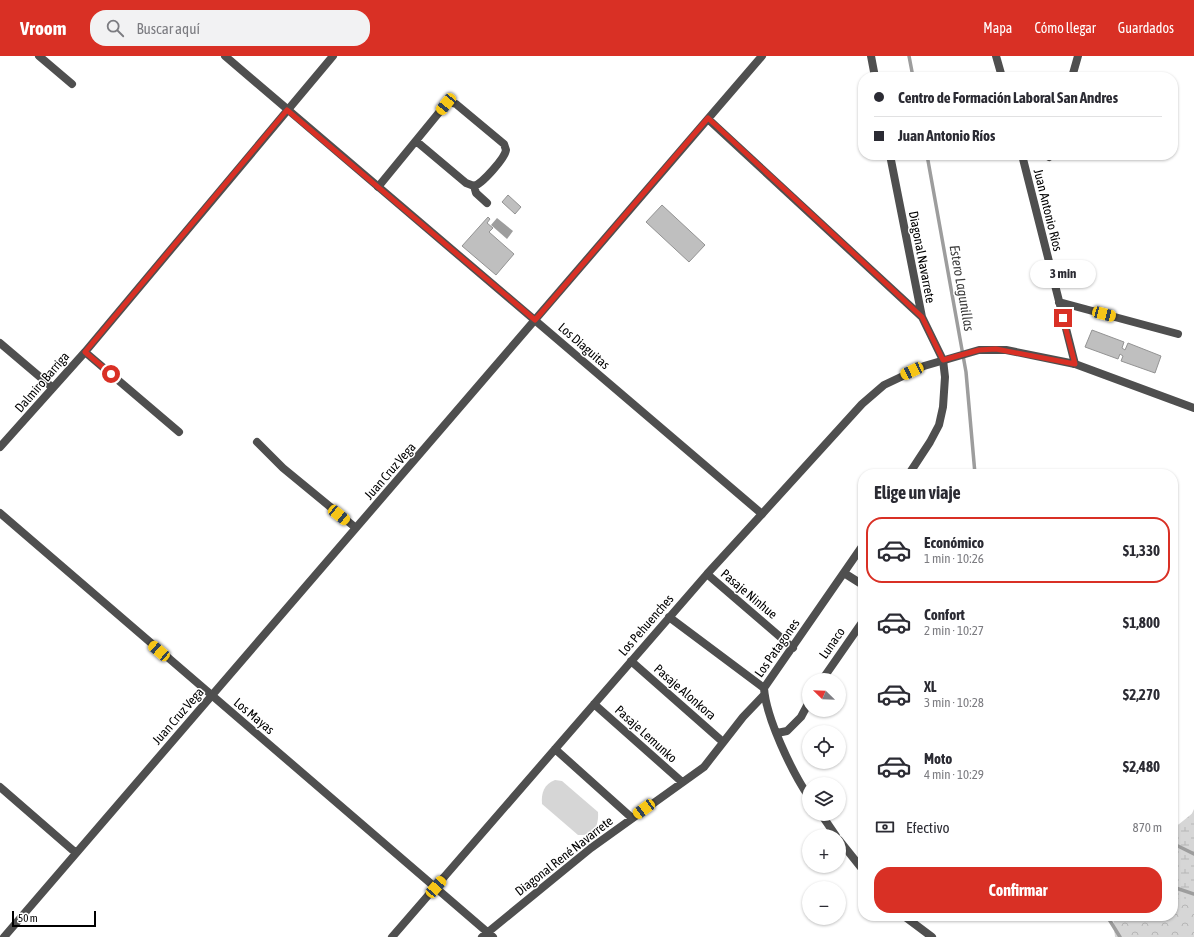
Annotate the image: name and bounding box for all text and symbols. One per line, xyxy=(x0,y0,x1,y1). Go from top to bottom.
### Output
search box xyxy=(90,10,370,46)
text: Vroom xyxy=(20,17,66,39)
icon: search xyxy=(104,17,126,39)
text: Buscar aquí xyxy=(136,20,200,37)
text: Mapa xyxy=(983,20,1012,36)
text: Cómo llegar xyxy=(1034,20,1096,36)
text: Guardados xyxy=(1118,20,1174,36)
text: Centro de Formación Laboral San Andres xyxy=(898,89,1118,106)
car xyxy=(434,91,458,117)
text: Juan Antonio Ríos xyxy=(898,127,995,144)
street label: Juan Antonio Ríos xyxy=(1031,167,1066,253)
street label: Diagonal Navarrete xyxy=(906,210,938,304)
water label: Estero Lagunillas xyxy=(947,244,977,332)
callout: 3 min xyxy=(1030,260,1096,288)
text: 3 min xyxy=(1050,266,1076,281)
car xyxy=(1091,305,1117,323)
route end xyxy=(1054,309,1072,327)
street label: Los Diaguitas xyxy=(555,320,613,373)
street label: Dalmiro Barriga xyxy=(12,349,72,415)
car xyxy=(899,360,925,382)
route start xyxy=(102,365,120,383)
street label: Juan Cruz Vega xyxy=(361,440,419,502)
text: Elige un viaje xyxy=(874,482,961,503)
car xyxy=(326,503,352,527)
icon: car xyxy=(876,532,912,568)
text: Económico xyxy=(924,534,984,551)
text: $1,330 xyxy=(1123,542,1160,559)
text: 1 min · 10:26 xyxy=(924,551,984,566)
street label: Pasaje Ninhue xyxy=(718,566,780,622)
street label: Los Pehuenches xyxy=(615,591,677,659)
icon: car xyxy=(876,604,912,640)
text: Confort xyxy=(924,606,965,623)
text: $1,800 xyxy=(1123,614,1160,631)
street label: Los Patagones xyxy=(751,616,803,680)
text: 2 min · 10:27 xyxy=(924,623,984,638)
street label: Lunaco xyxy=(816,625,848,661)
car xyxy=(146,639,172,663)
street label: Pasaje Alonkora xyxy=(651,661,719,723)
north arrow xyxy=(802,673,846,717)
map controls xyxy=(802,673,846,925)
icon: car xyxy=(876,676,912,712)
text: XL xyxy=(924,678,937,695)
street label: Juan Cruz Vega xyxy=(149,685,207,747)
text: $2,270 xyxy=(1123,686,1160,703)
street label: Los Mayas xyxy=(231,695,278,737)
text: 3 min · 10:28 xyxy=(924,695,984,710)
street label: Pasaje Lemunko xyxy=(612,702,680,766)
button: locate xyxy=(802,725,846,769)
icon: car xyxy=(876,748,912,784)
text: Moto xyxy=(924,750,952,767)
text: $2,480 xyxy=(1123,758,1160,775)
text: 4 min · 10:29 xyxy=(924,767,984,782)
button: layers xyxy=(802,777,846,821)
car xyxy=(631,797,657,821)
street label: Diagonal René Navarrete xyxy=(512,813,616,899)
icon: cash xyxy=(874,816,896,838)
text: Efectivo xyxy=(906,819,950,836)
text: 870 m xyxy=(1133,820,1162,835)
button: + xyxy=(802,829,846,873)
button: Confirmar xyxy=(874,867,1162,913)
car xyxy=(424,874,448,900)
button: − xyxy=(802,881,846,925)
scale bar xyxy=(12,909,96,928)
text: 50 m xyxy=(18,912,38,924)

